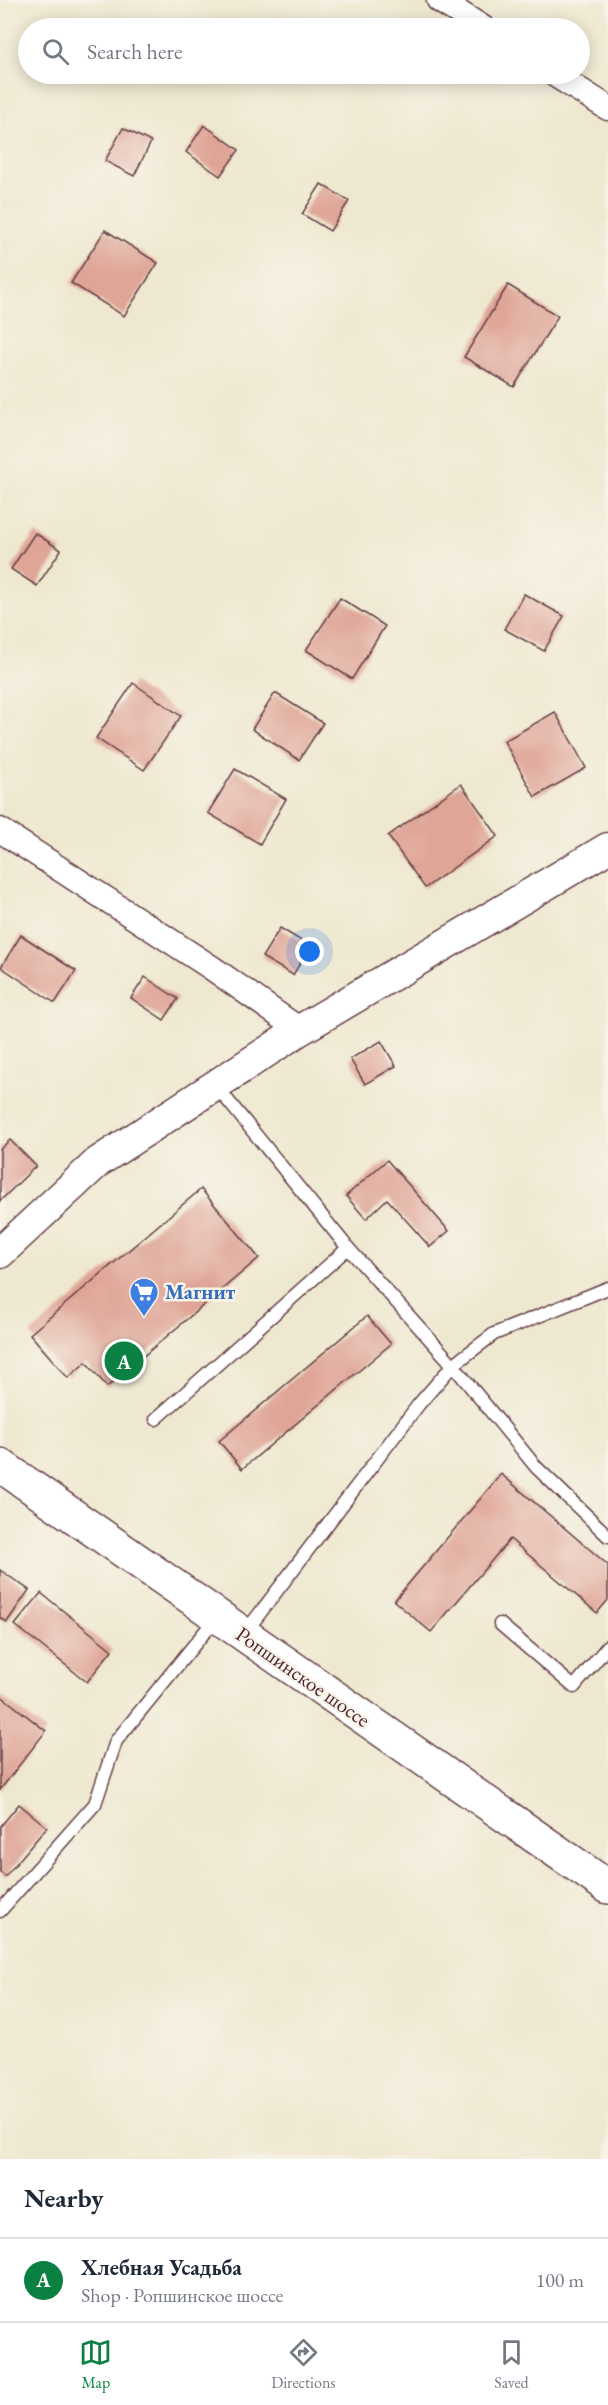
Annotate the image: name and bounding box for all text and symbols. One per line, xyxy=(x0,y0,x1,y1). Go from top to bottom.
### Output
search box xyxy=(18,18,590,84)
icon: search xyxy=(39,35,72,68)
text: Search here xyxy=(87,37,182,66)
your location xyxy=(295,937,324,966)
supermarket icon: Магнит xyxy=(128,1276,160,1318)
place label: Магнит xyxy=(165,1278,236,1305)
pin: A xyxy=(104,1338,144,1384)
street label: Ропшинское шоссе xyxy=(231,1620,376,1733)
text: Nearby xyxy=(24,2181,104,2215)
text: Хлебная Усадьба xyxy=(81,2253,242,2282)
text: A xyxy=(36,2267,51,2293)
text: 100 m xyxy=(536,2267,584,2293)
text: Shop · Ропшинское шоссе xyxy=(81,2282,283,2308)
tab: Map xyxy=(79,2336,112,2393)
tab: Directions xyxy=(271,2336,336,2393)
tab: Saved xyxy=(494,2336,529,2393)

